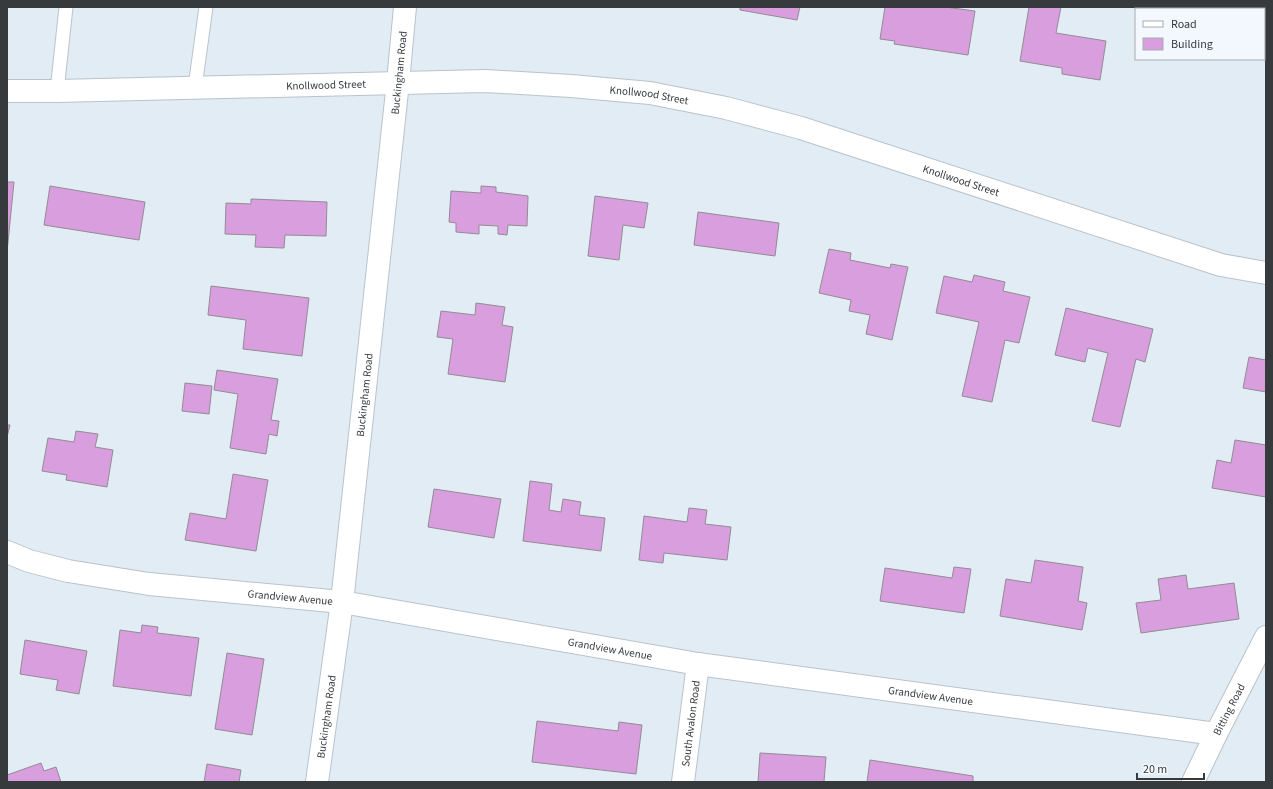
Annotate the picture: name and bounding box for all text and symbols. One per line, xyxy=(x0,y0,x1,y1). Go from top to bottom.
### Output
legend xyxy=(1135,8,1265,60)
text: Road xyxy=(1171,16,1197,33)
street label: Buckingham Road xyxy=(388,30,411,115)
text: Building xyxy=(1171,36,1213,53)
street label: Knollwood Street xyxy=(286,77,366,94)
street label: Knollwood Street xyxy=(609,82,690,109)
street label: Knollwood Street xyxy=(921,161,1001,200)
street label: Buckingham Road xyxy=(353,353,377,437)
street label: Grandview Avenue xyxy=(247,586,334,609)
street label: Grandview Avenue xyxy=(567,634,654,664)
street label: Buckingham Road xyxy=(313,674,340,759)
street label: South Avalon Road xyxy=(678,680,704,768)
street label: Bitting Road xyxy=(1210,681,1249,738)
street label: Grandview Avenue xyxy=(887,683,974,709)
scale bar xyxy=(1137,755,1204,781)
text: 20 m xyxy=(1143,761,1167,778)

